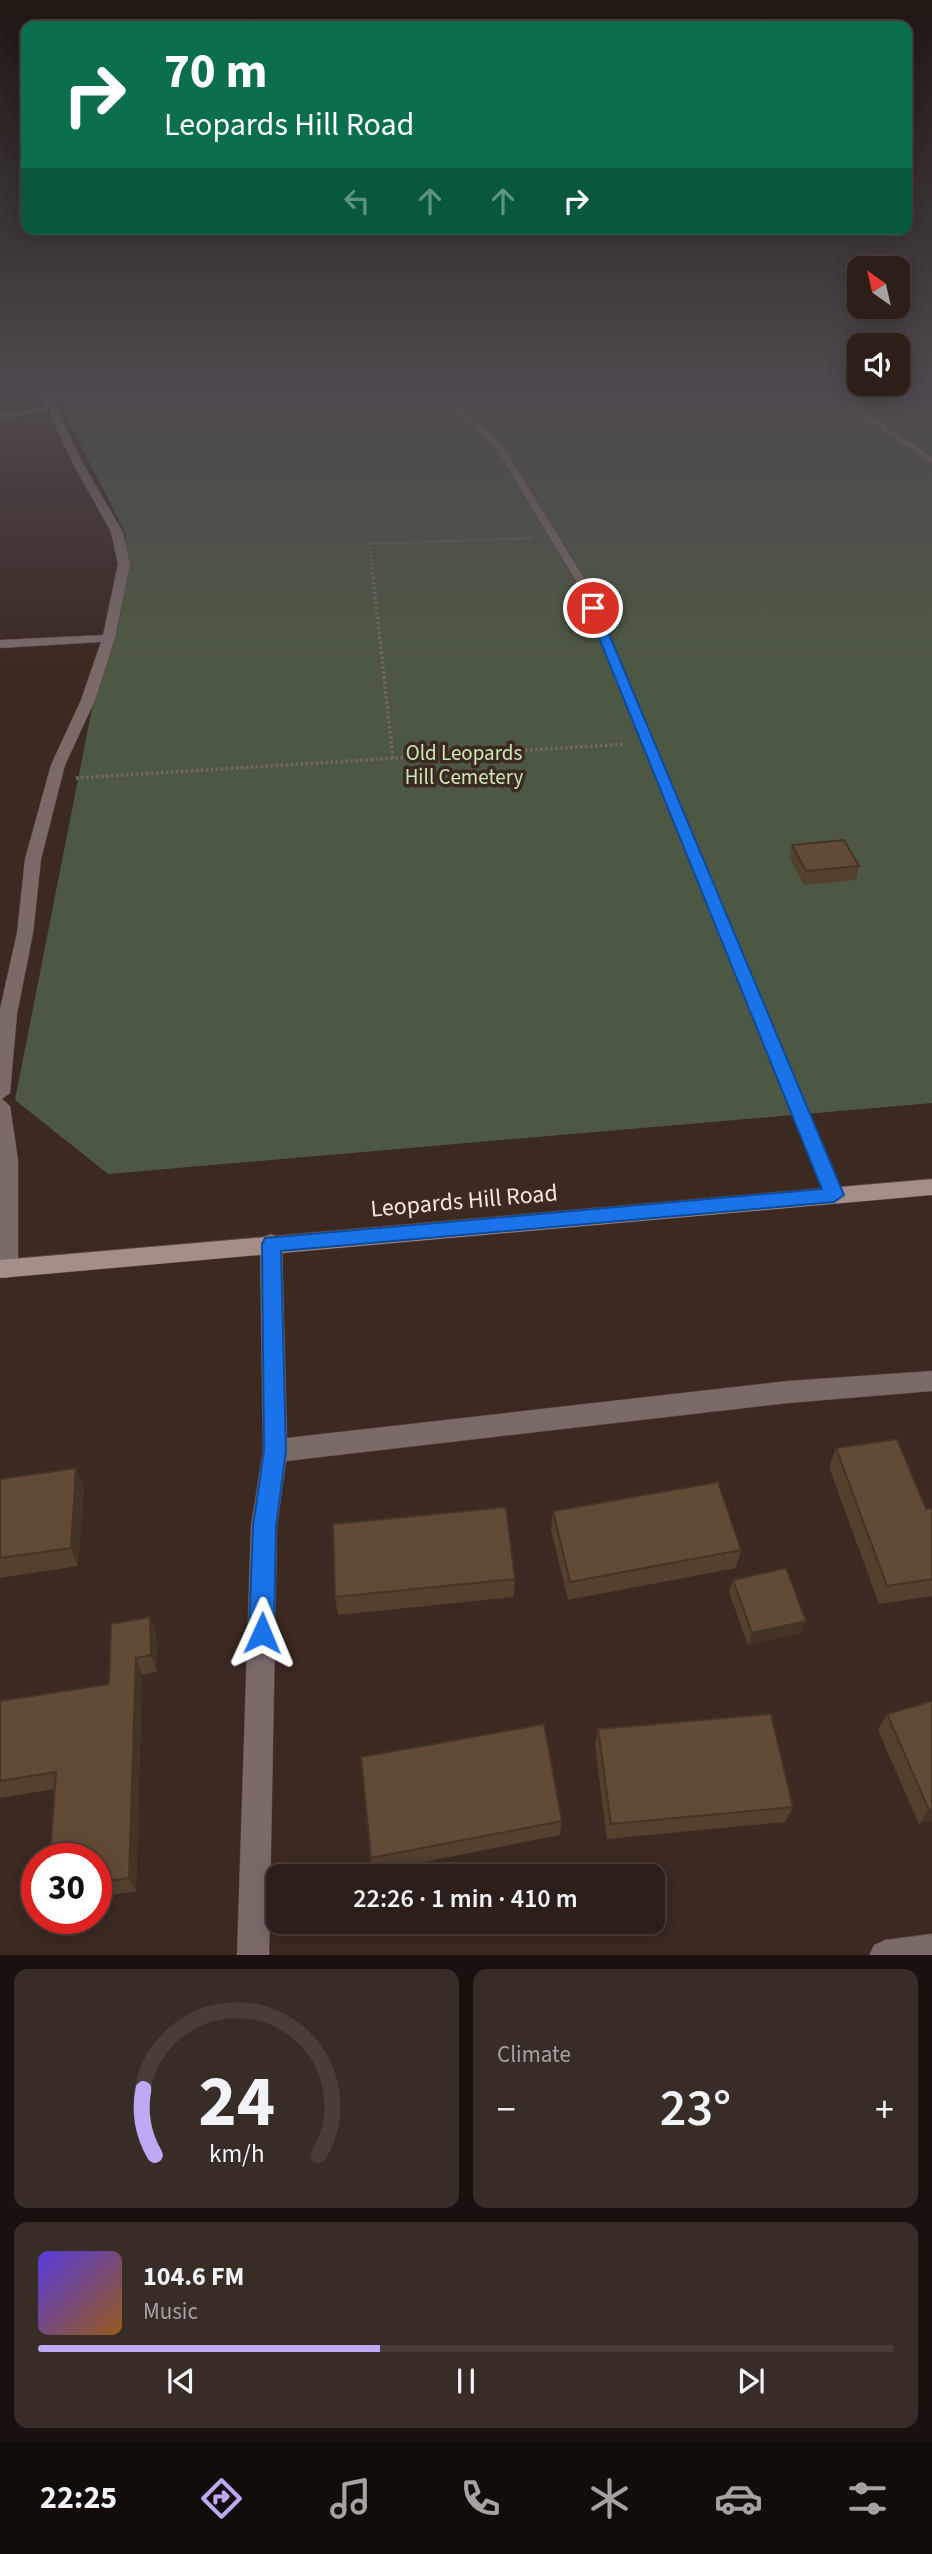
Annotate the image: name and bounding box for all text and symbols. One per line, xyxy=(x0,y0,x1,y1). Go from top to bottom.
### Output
text: 70 m xyxy=(164,37,268,107)
icon: right xyxy=(49,49,140,140)
text: Leopards Hill Road xyxy=(164,102,414,148)
icon: left xyxy=(338,182,376,220)
icon: ahead xyxy=(411,182,449,220)
icon: ahead xyxy=(484,182,522,220)
icon: right xyxy=(557,182,595,220)
north arrow xyxy=(847,256,910,318)
map controls xyxy=(847,256,910,396)
button: sound xyxy=(847,333,910,396)
pin xyxy=(563,578,623,638)
icon: arrive xyxy=(574,589,612,627)
park label: Old Leopards Hill Cemetery xyxy=(405,738,524,792)
street label: Leopards Hill Road xyxy=(369,1175,559,1227)
position arrow xyxy=(225,1596,299,1670)
speed limit sign: 30 xyxy=(21,1843,112,1934)
text: 22:26 · 1 min · 410 m xyxy=(353,1880,578,1917)
text: Climate xyxy=(497,2038,571,2071)
text: 24 xyxy=(198,2050,275,2154)
text: 23° xyxy=(660,2072,731,2146)
text: − xyxy=(497,2083,516,2137)
text: + xyxy=(875,2083,894,2137)
text: km/h xyxy=(209,2135,264,2171)
text: 104.6 FM xyxy=(143,2258,244,2295)
text: Music xyxy=(143,2295,198,2328)
icon: previous xyxy=(162,2362,200,2400)
icon: pause xyxy=(447,2362,485,2400)
icon: next xyxy=(732,2362,770,2400)
icon: directions xyxy=(197,2474,246,2523)
icon: music xyxy=(326,2474,375,2523)
icon: phone xyxy=(456,2474,505,2523)
icon: climate xyxy=(585,2474,634,2523)
icon: car xyxy=(714,2474,763,2523)
icon: filters xyxy=(843,2474,892,2523)
text: 22:25 xyxy=(40,2475,117,2521)

